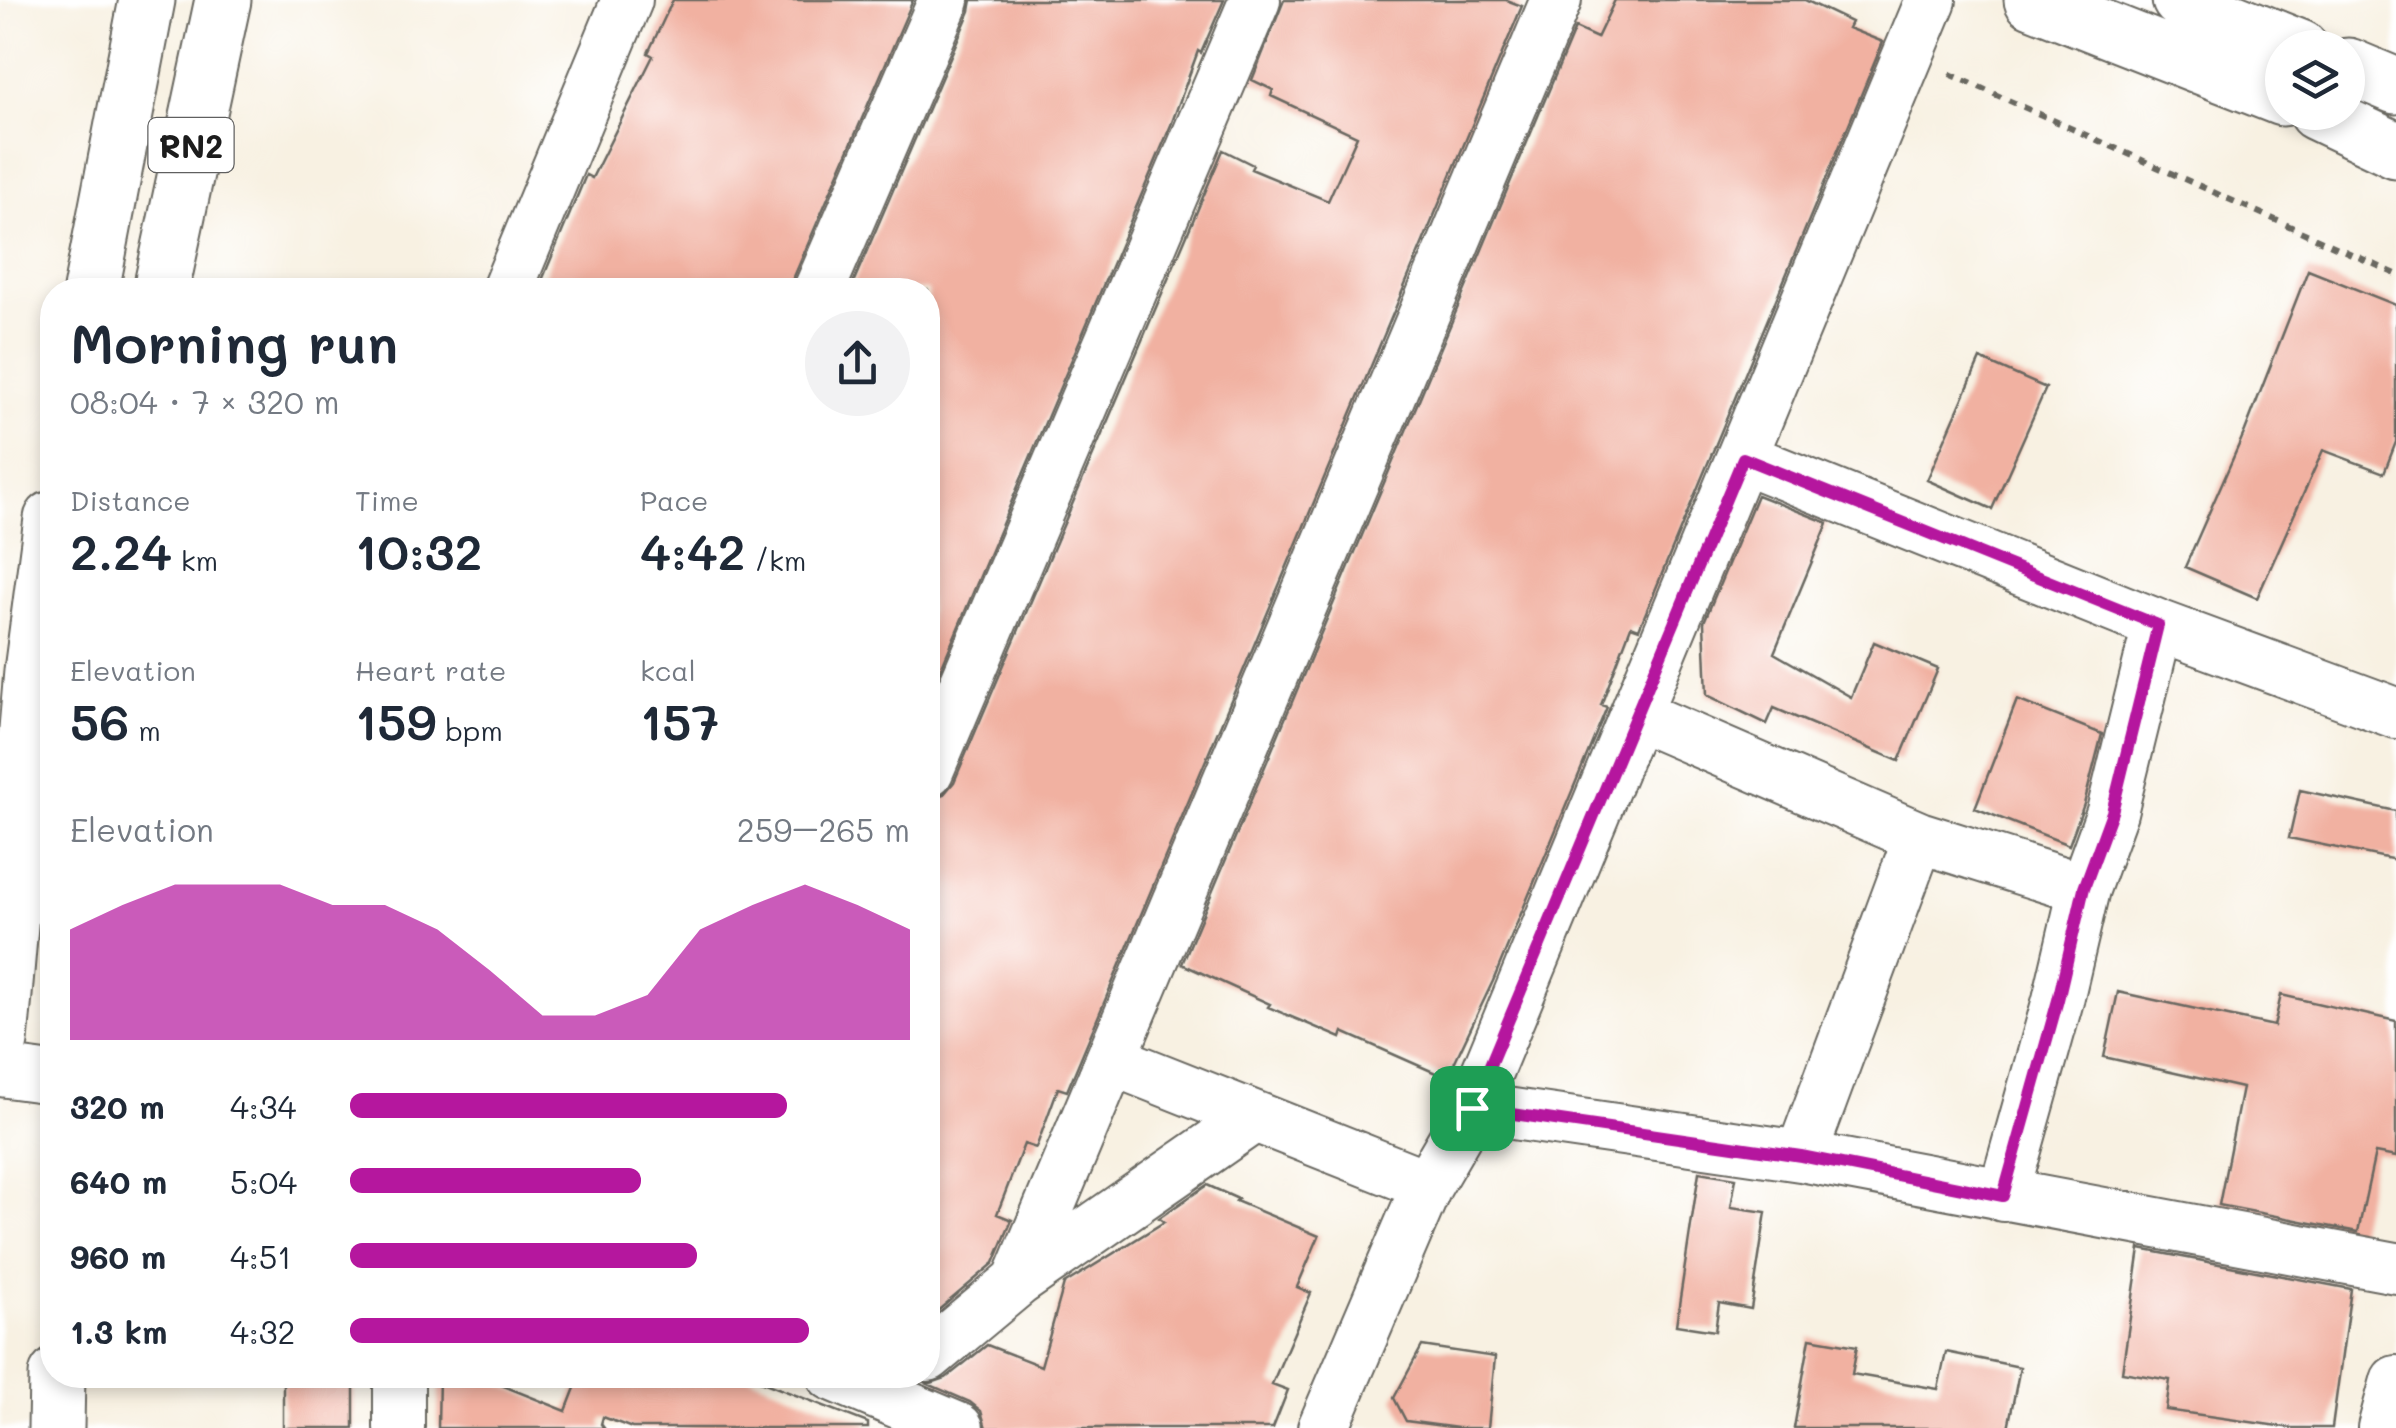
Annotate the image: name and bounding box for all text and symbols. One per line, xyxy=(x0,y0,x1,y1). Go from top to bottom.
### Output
map controls xyxy=(2265,30,2365,130)
button: layers xyxy=(2265,30,2365,130)
road number: RN2 xyxy=(148,118,234,172)
text: Morning run xyxy=(70,306,398,378)
button: share xyxy=(805,311,910,416)
text: 08:04 · 7 × 320 m xyxy=(70,380,340,422)
text: Distance xyxy=(70,482,191,518)
text: Time xyxy=(355,482,419,518)
text: Pace xyxy=(640,482,708,518)
text: 2.24 xyxy=(70,518,172,584)
text: 10:32 xyxy=(355,518,482,584)
text: 4:42 xyxy=(640,518,745,584)
text: km xyxy=(172,542,218,578)
text: /km xyxy=(745,542,806,578)
text: Elevation xyxy=(70,652,196,688)
text: Heart rate xyxy=(355,652,506,688)
text: kcal xyxy=(640,652,696,688)
text: 56 xyxy=(70,688,129,754)
text: 159 xyxy=(355,688,436,754)
text: 157 xyxy=(640,688,719,754)
text: m xyxy=(129,712,161,748)
text: bpm xyxy=(436,712,503,748)
text: Elevation xyxy=(70,808,214,850)
text: 259–265 m xyxy=(737,808,910,850)
pin xyxy=(1430,1066,1515,1151)
icon: arrive xyxy=(1445,1081,1500,1136)
text: 320 m xyxy=(70,1085,165,1127)
text: 4:34 xyxy=(230,1085,296,1127)
text: 640 m xyxy=(70,1160,167,1202)
text: 5:04 xyxy=(230,1160,297,1202)
text: 960 m xyxy=(70,1235,166,1277)
text: 4:51 xyxy=(230,1235,292,1277)
text: 1.3 km xyxy=(70,1310,167,1352)
text: 4:32 xyxy=(230,1310,295,1352)

